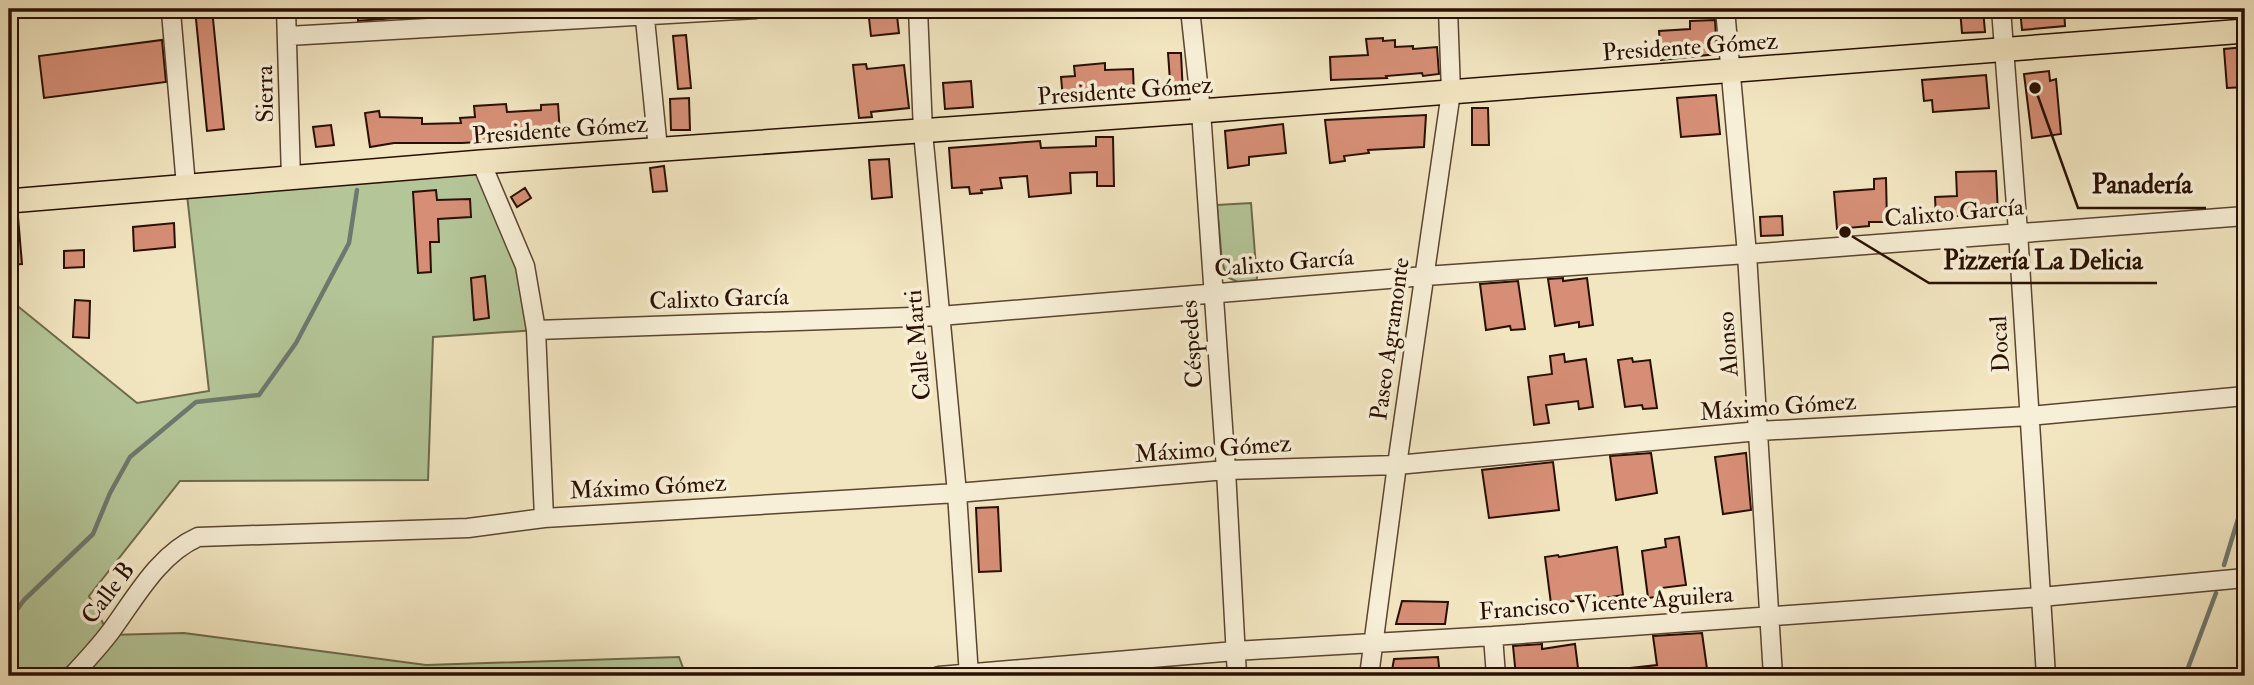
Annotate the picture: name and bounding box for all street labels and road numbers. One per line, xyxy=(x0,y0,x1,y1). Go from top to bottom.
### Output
street label: Presidente Gómez xyxy=(1601,25,1779,69)
street label: Sierra xyxy=(249,64,281,123)
street label: Presidente Gómez xyxy=(1036,69,1214,113)
street label: Presidente Gómez xyxy=(471,108,649,152)
street label: Calixto García xyxy=(1883,191,2026,235)
street label: Calixto García xyxy=(1213,241,1356,285)
street label: Paseo Agramonte xyxy=(1363,256,1417,422)
street label: Calixto García xyxy=(649,281,790,317)
street label: Calle Marti xyxy=(898,289,938,401)
street label: Céspedes xyxy=(1173,299,1211,389)
street label: Alonso xyxy=(1710,310,1746,378)
street label: Docal xyxy=(1983,315,2017,373)
street label: Máximo Gómez xyxy=(1699,386,1858,428)
street label: Máximo Gómez xyxy=(1134,428,1293,470)
street label: Máximo Gómez xyxy=(569,467,728,507)
street label: Calle B xyxy=(74,556,142,630)
street label: Francisco Vicente Aguilera xyxy=(1478,579,1735,627)

